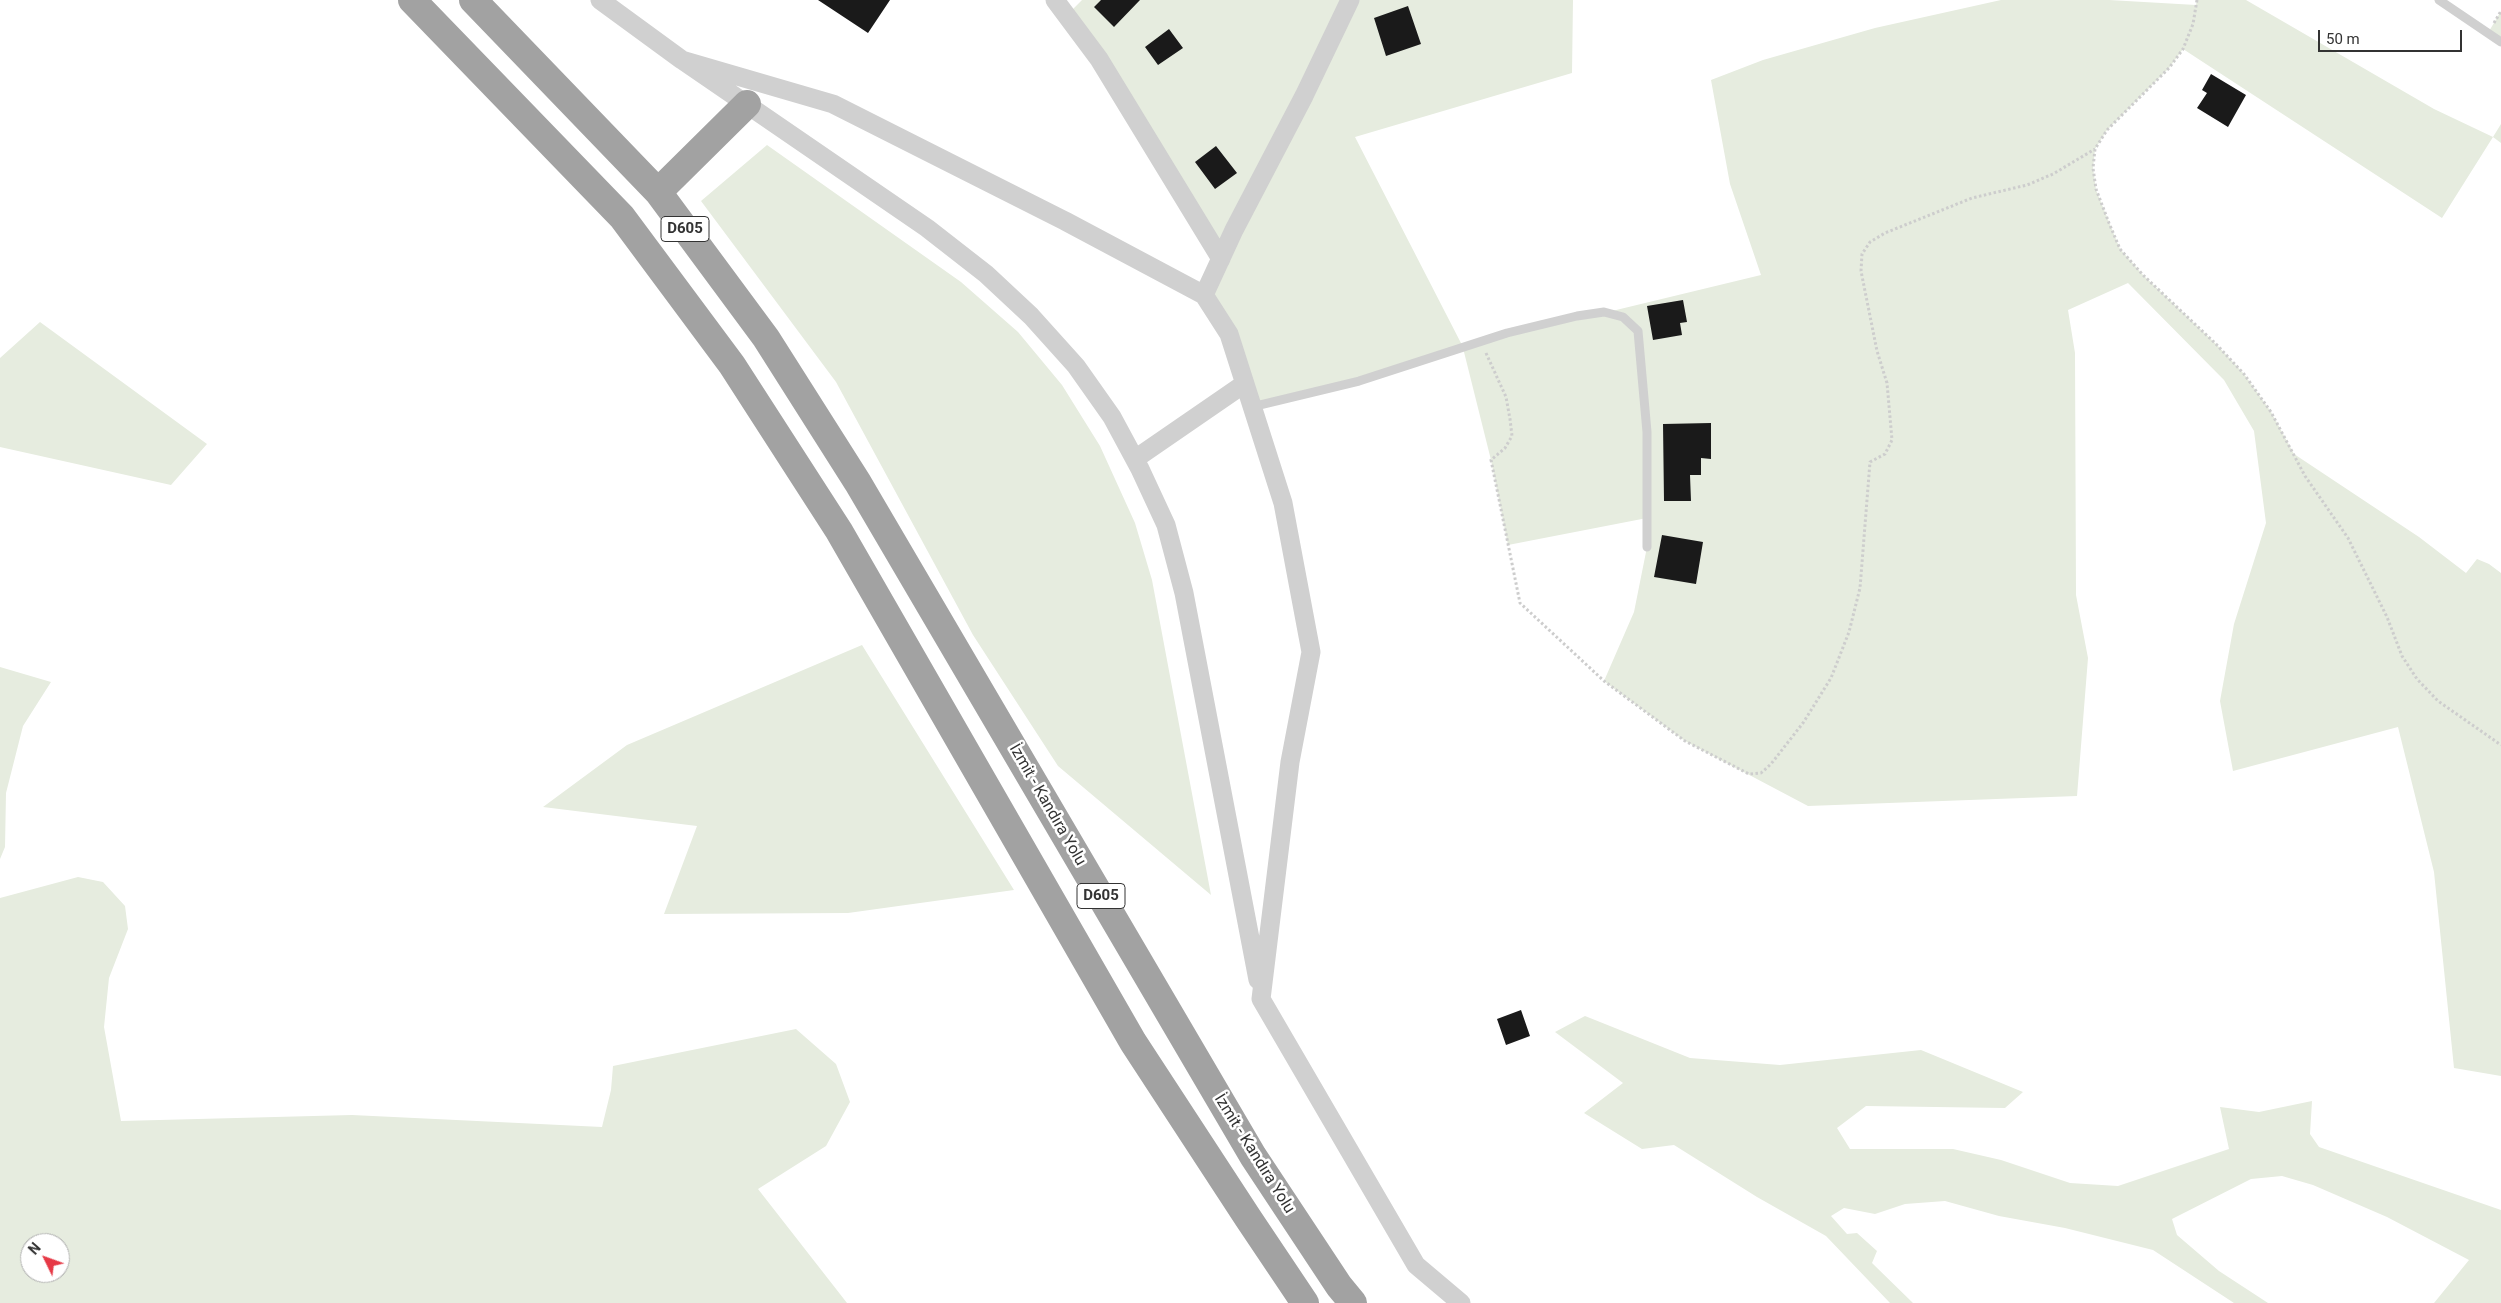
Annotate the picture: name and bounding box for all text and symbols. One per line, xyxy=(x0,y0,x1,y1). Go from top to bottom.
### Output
scale bar xyxy=(2321,20,2465,52)
text: 50 m xyxy=(2326,30,2360,48)
road number: D605 xyxy=(661,216,709,242)
street label: İzmit - Kandıra Yolu xyxy=(1004,741,1090,869)
road number: D605 xyxy=(1077,884,1125,908)
street label: İzmit - Kandıra Yolu xyxy=(1210,1091,1298,1217)
north arrow xyxy=(20,1233,70,1283)
text: N xyxy=(25,1240,44,1258)

